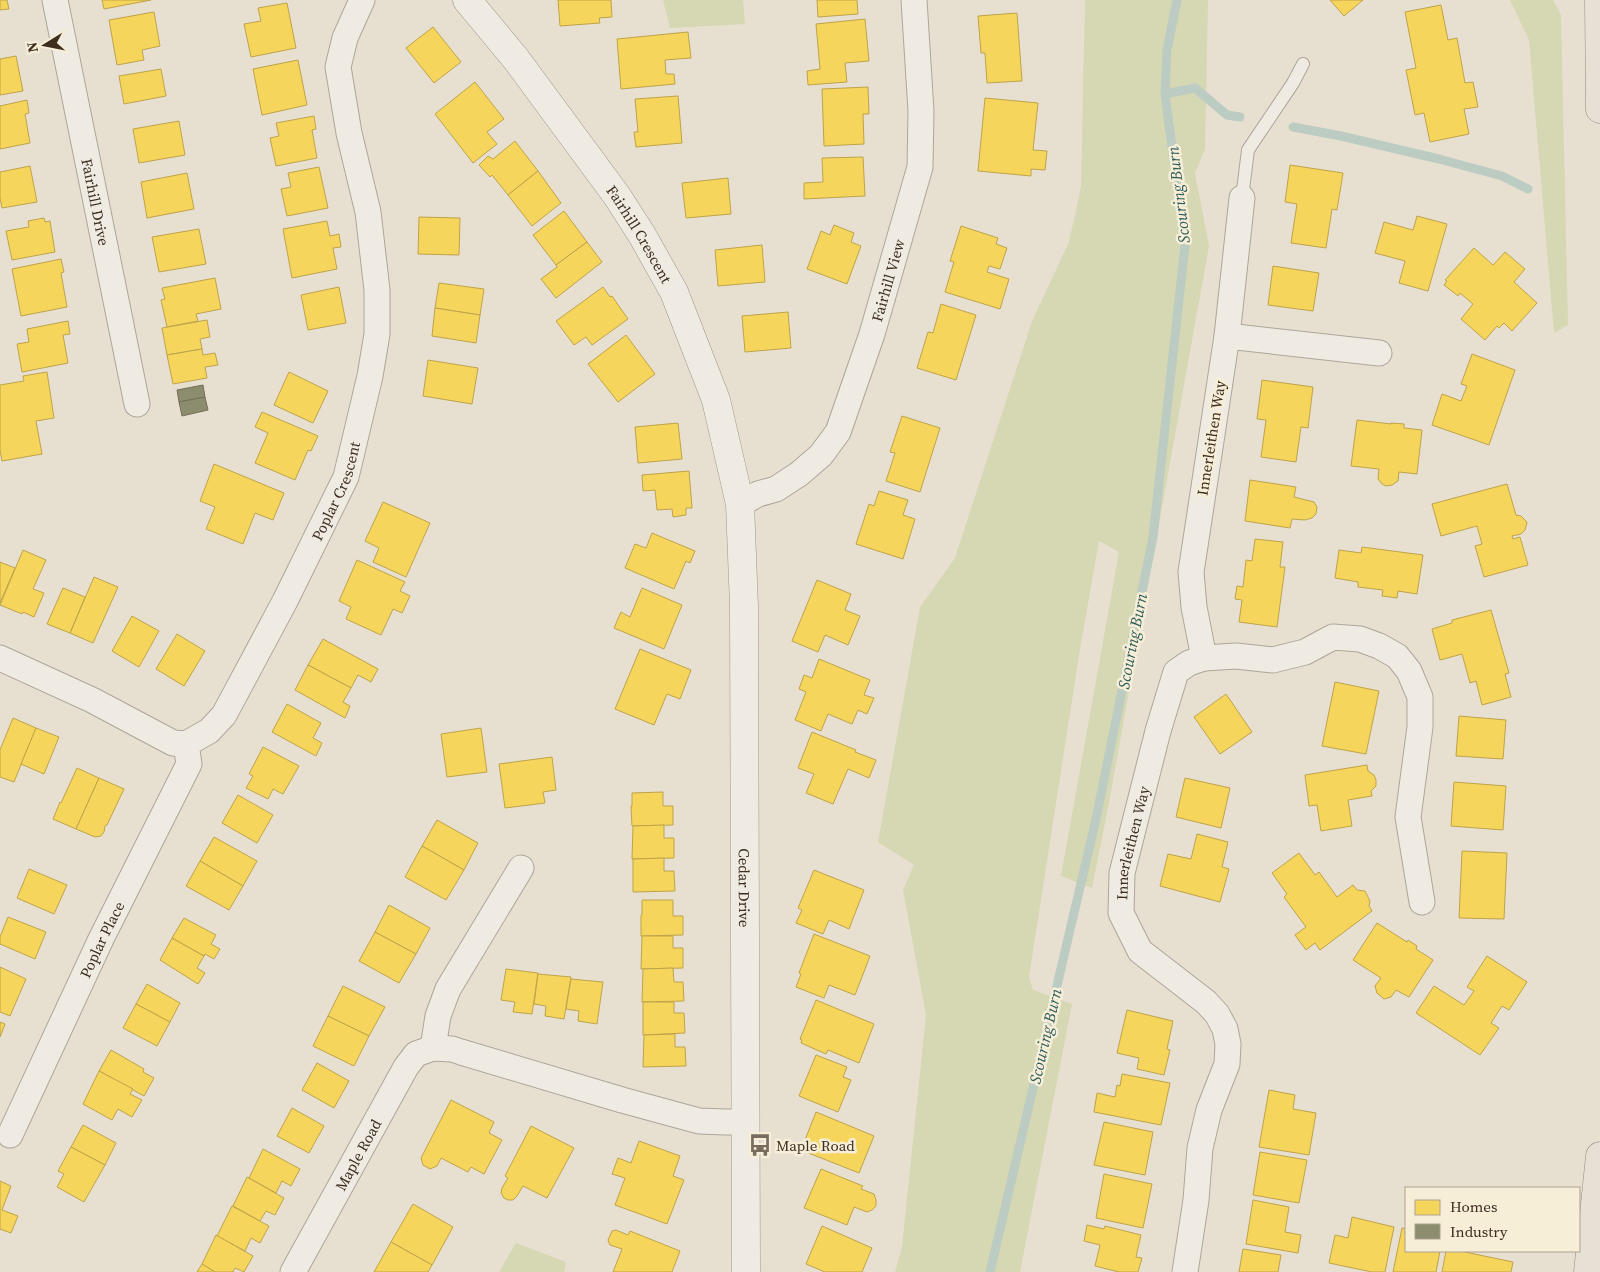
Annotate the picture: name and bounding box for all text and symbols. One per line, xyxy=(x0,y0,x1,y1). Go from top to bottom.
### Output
north arrow xyxy=(20,20,70,70)
text: N xyxy=(21,40,43,54)
water label: Scouring Burn xyxy=(1161,146,1195,244)
street label: Fairhill Drive xyxy=(77,156,115,248)
street label: Fairhill Crescent xyxy=(602,181,677,287)
street label: Fairhill View xyxy=(866,236,909,324)
street label: Innerleithen Way xyxy=(1192,379,1231,497)
street label: Poplar Crescent xyxy=(306,439,365,544)
water label: Scouring Burn xyxy=(1112,591,1152,691)
street label: Innerleithen Way xyxy=(1111,784,1154,900)
street label: Cedar Drive xyxy=(734,848,755,928)
street label: Poplar Place xyxy=(74,897,129,981)
water label: Scouring Burn xyxy=(1023,986,1067,1086)
street label: Maple Road xyxy=(329,1115,386,1194)
bus stop icon: Maple Road xyxy=(747,1132,773,1158)
place label: Maple Road xyxy=(776,1135,855,1156)
legend xyxy=(1405,1187,1580,1252)
text: Homes xyxy=(1450,1196,1497,1217)
text: Industry xyxy=(1450,1221,1508,1242)

